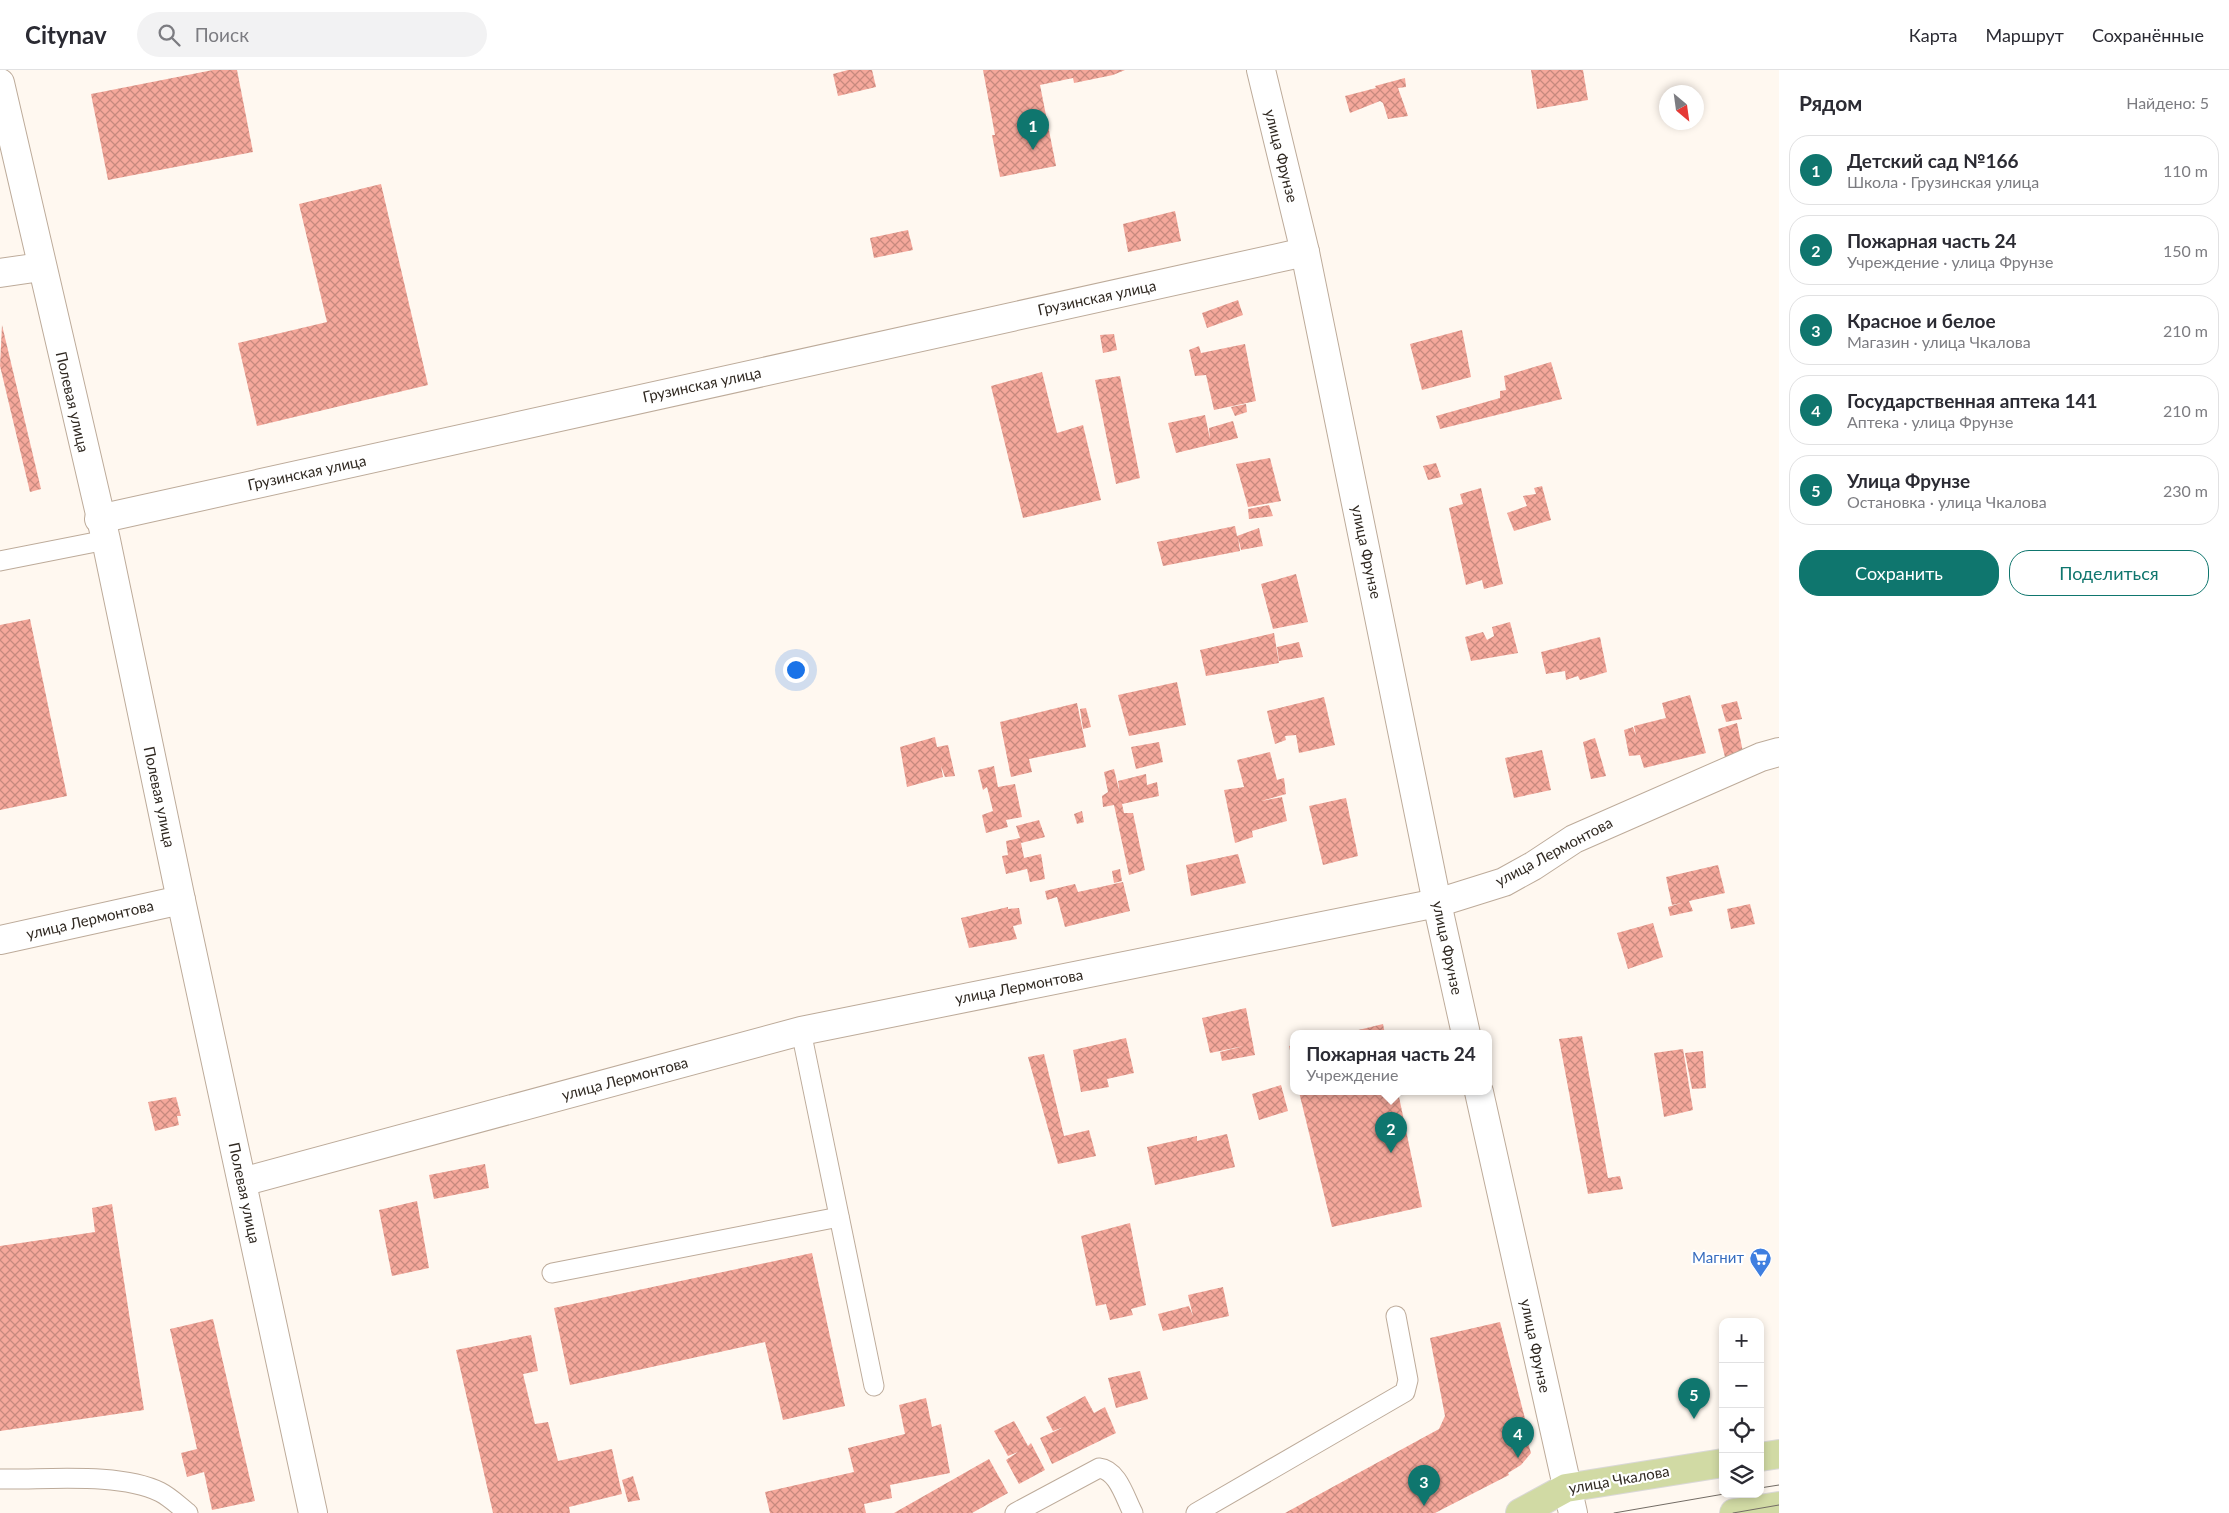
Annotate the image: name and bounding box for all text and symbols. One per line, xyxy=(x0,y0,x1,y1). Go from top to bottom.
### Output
search box xyxy=(137,12,487,57)
text: Citynav xyxy=(25,20,107,49)
icon: search xyxy=(155,21,183,49)
text: Поиск xyxy=(195,23,249,46)
text: Карта xyxy=(1909,24,1957,46)
text: Маршрут xyxy=(1985,24,2064,46)
text: Сохранённые xyxy=(2092,24,2204,46)
north arrow xyxy=(1659,85,1704,130)
text: Рядом xyxy=(1799,90,1862,115)
text: Найдено: 5 xyxy=(2126,93,2209,112)
street label: улица Фрунзе xyxy=(1262,107,1302,204)
pin: 1 xyxy=(1017,109,1049,150)
text: Детский сад №166 xyxy=(1847,149,2019,172)
text: 1 xyxy=(1811,161,1821,180)
text: 110 m xyxy=(2163,161,2208,180)
text: Школа · Грузинская улица xyxy=(1847,172,2039,191)
text: Пожарная часть 24 xyxy=(1847,229,2017,252)
text: 2 xyxy=(1811,241,1821,260)
text: 150 m xyxy=(2163,241,2208,260)
text: Учреждение · улица Фрунзе xyxy=(1847,252,2053,271)
street label: Грузинская улица xyxy=(1036,276,1158,318)
text: Красное и белое xyxy=(1847,309,1996,332)
text: 3 xyxy=(1811,321,1821,340)
text: 210 m xyxy=(2163,321,2208,340)
text: Магазин · улица Чкалова xyxy=(1847,332,2031,351)
street label: Полевая улица xyxy=(53,350,93,454)
street label: Грузинская улица xyxy=(641,363,763,405)
text: Государственная аптека 141 xyxy=(1847,389,2098,412)
text: 4 xyxy=(1811,401,1821,420)
text: 210 m xyxy=(2163,401,2208,420)
text: Аптека · улица Фрунзе xyxy=(1847,412,2013,431)
street label: Грузинская улица xyxy=(246,451,368,493)
text: Улица Фрунзе xyxy=(1847,469,1970,492)
text: 5 xyxy=(1811,481,1821,500)
text: 230 m xyxy=(2163,481,2208,500)
text: Остановка · улица Чкалова xyxy=(1847,492,2047,511)
street label: улица Фрунзе xyxy=(1348,503,1386,600)
button: Сохранить xyxy=(1799,550,1999,596)
button: Поделиться xyxy=(2009,550,2209,596)
your location xyxy=(783,657,809,683)
street label: Полевая улица xyxy=(140,745,179,849)
street label: улица Лермонтова xyxy=(1492,813,1615,890)
street label: улица Лермонтова xyxy=(24,896,155,942)
street label: улица Фрунзе xyxy=(1429,899,1467,996)
street label: улица Лермонтова xyxy=(953,965,1084,1007)
popup xyxy=(1290,1030,1492,1095)
text: Пожарная часть 24 xyxy=(1306,1042,1476,1065)
street label: улица Лермонтова xyxy=(560,1053,690,1104)
text: Учреждение xyxy=(1306,1065,1399,1084)
pin: 2 xyxy=(1375,1112,1407,1153)
street label: Полевая улица xyxy=(225,1141,264,1245)
supermarket icon: Магнит xyxy=(1748,1246,1772,1277)
place label: Магнит xyxy=(1692,1248,1744,1266)
street label: улица Фрунзе xyxy=(1517,1297,1555,1394)
map controls xyxy=(1719,1318,1764,1498)
button: + xyxy=(1719,1318,1764,1363)
button: − xyxy=(1719,1363,1764,1408)
pin: 5 xyxy=(1678,1378,1710,1419)
button: locate xyxy=(1719,1408,1764,1453)
pin: 4 xyxy=(1502,1417,1534,1458)
button: layers xyxy=(1719,1453,1764,1498)
street label: улица Чкалова xyxy=(1567,1461,1671,1497)
pin: 3 xyxy=(1408,1465,1440,1506)

